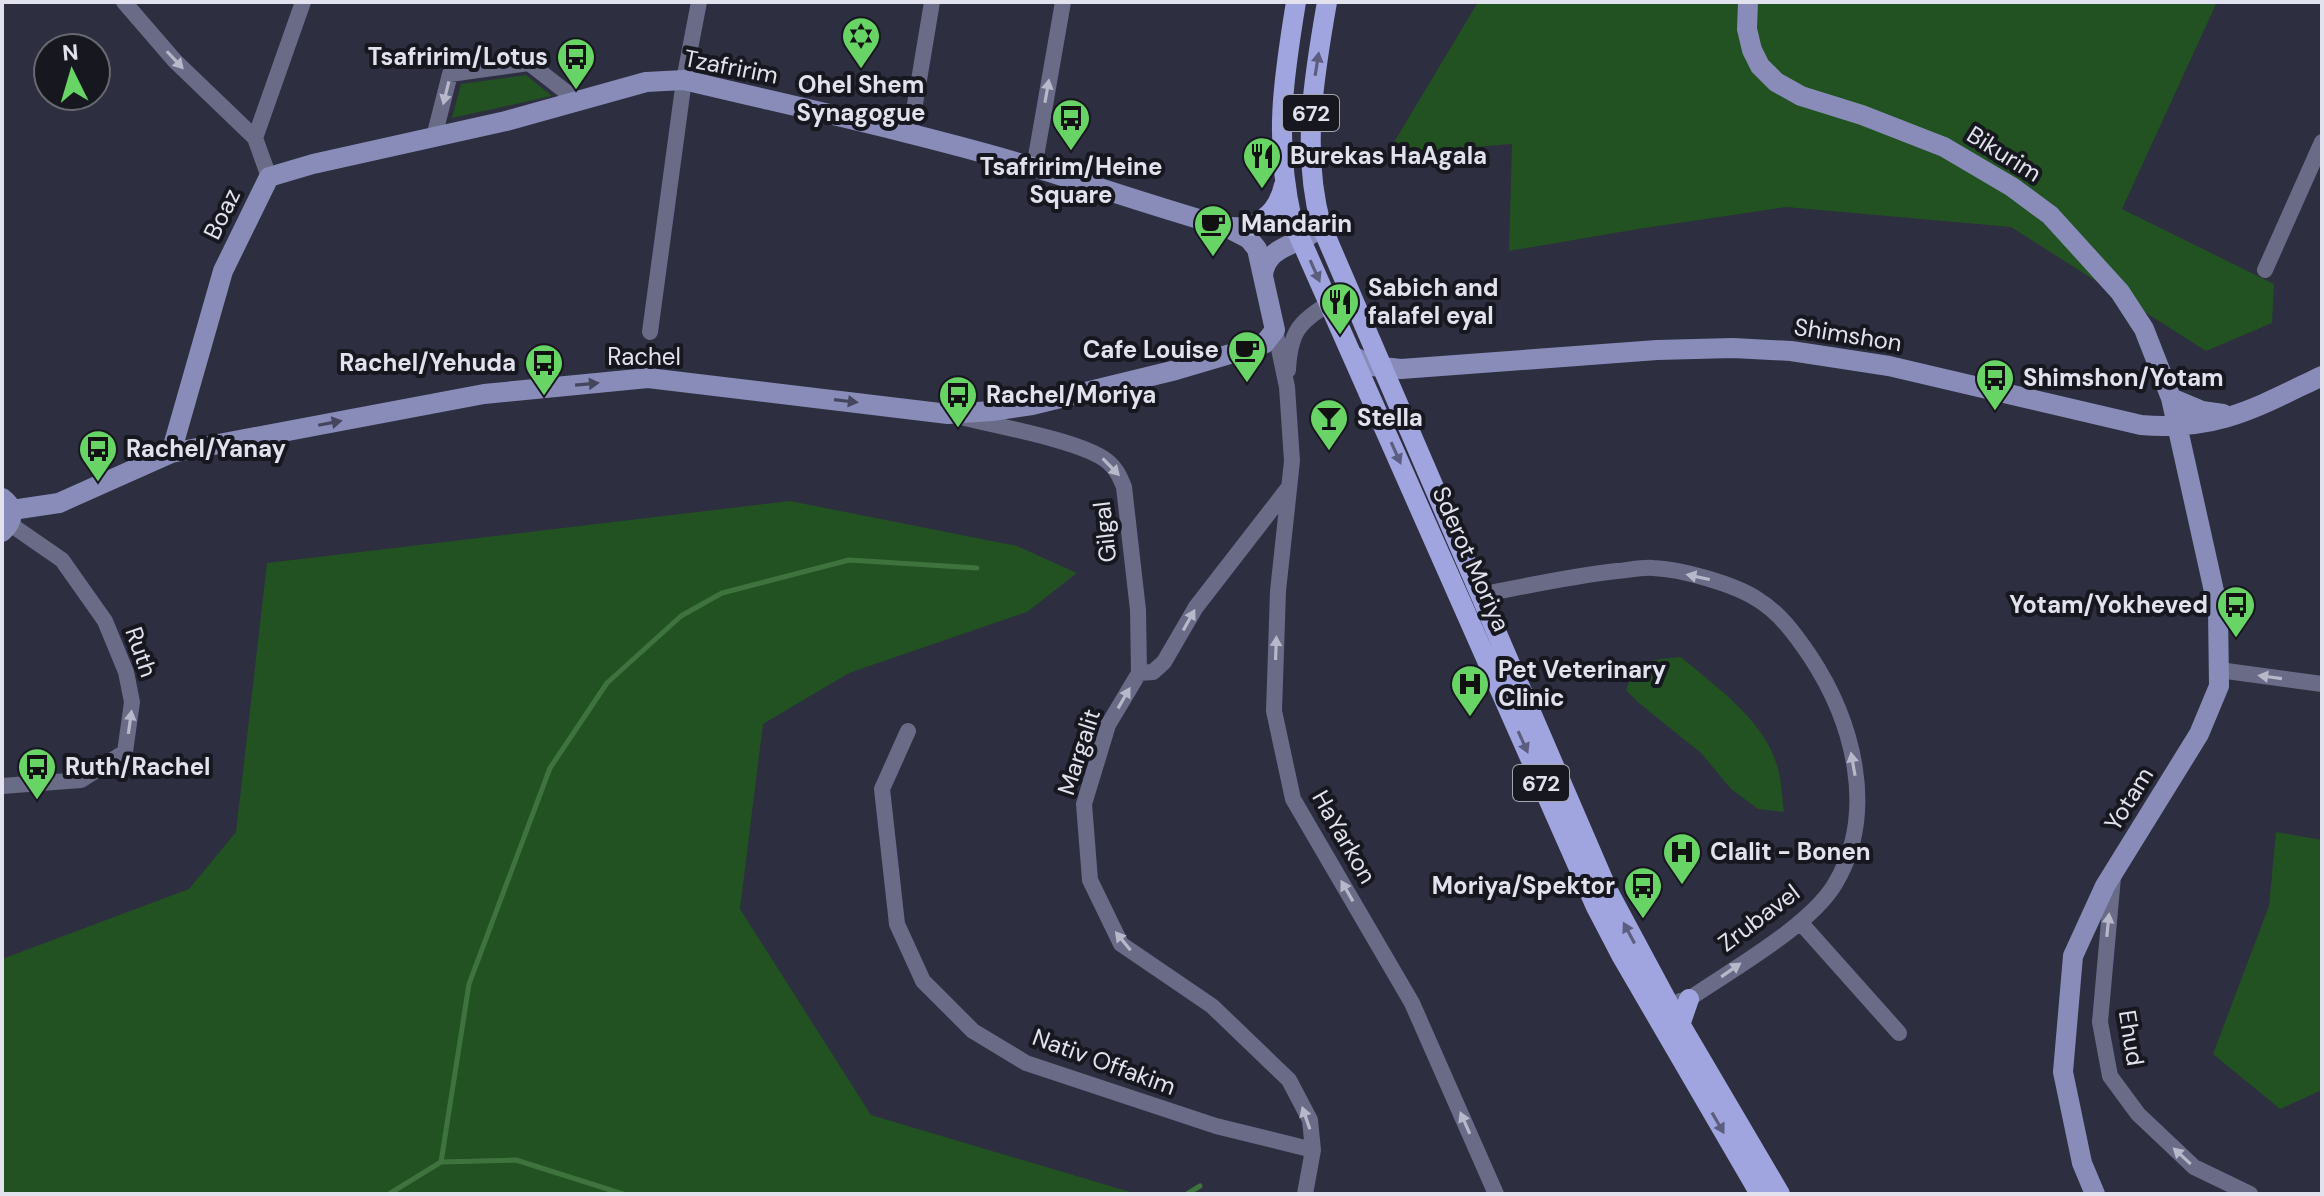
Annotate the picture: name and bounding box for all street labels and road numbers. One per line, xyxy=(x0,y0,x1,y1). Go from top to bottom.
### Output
street label: Tzafririm xyxy=(681,42,781,91)
road number: 672 xyxy=(1283,95,1339,131)
street label: Bikurim xyxy=(1961,119,2047,188)
street label: Boaz xyxy=(196,183,247,244)
street label: Shimshon xyxy=(1792,311,1904,358)
street label: Rachel xyxy=(607,341,681,372)
street label: Sderot Moriya xyxy=(1426,482,1517,636)
street label: Gilgal xyxy=(1086,500,1123,564)
street label: Ruth xyxy=(118,623,164,681)
street label: Margalit xyxy=(1050,705,1107,799)
street label: Yotam xyxy=(2097,761,2160,836)
road number: 672 xyxy=(1513,765,1569,801)
street label: HaYarkon xyxy=(1305,785,1384,889)
street label: Zrubavel xyxy=(1712,877,1806,958)
street label: Ehud xyxy=(2112,1008,2151,1068)
street label: Nativ Offakim xyxy=(1028,1021,1180,1102)

